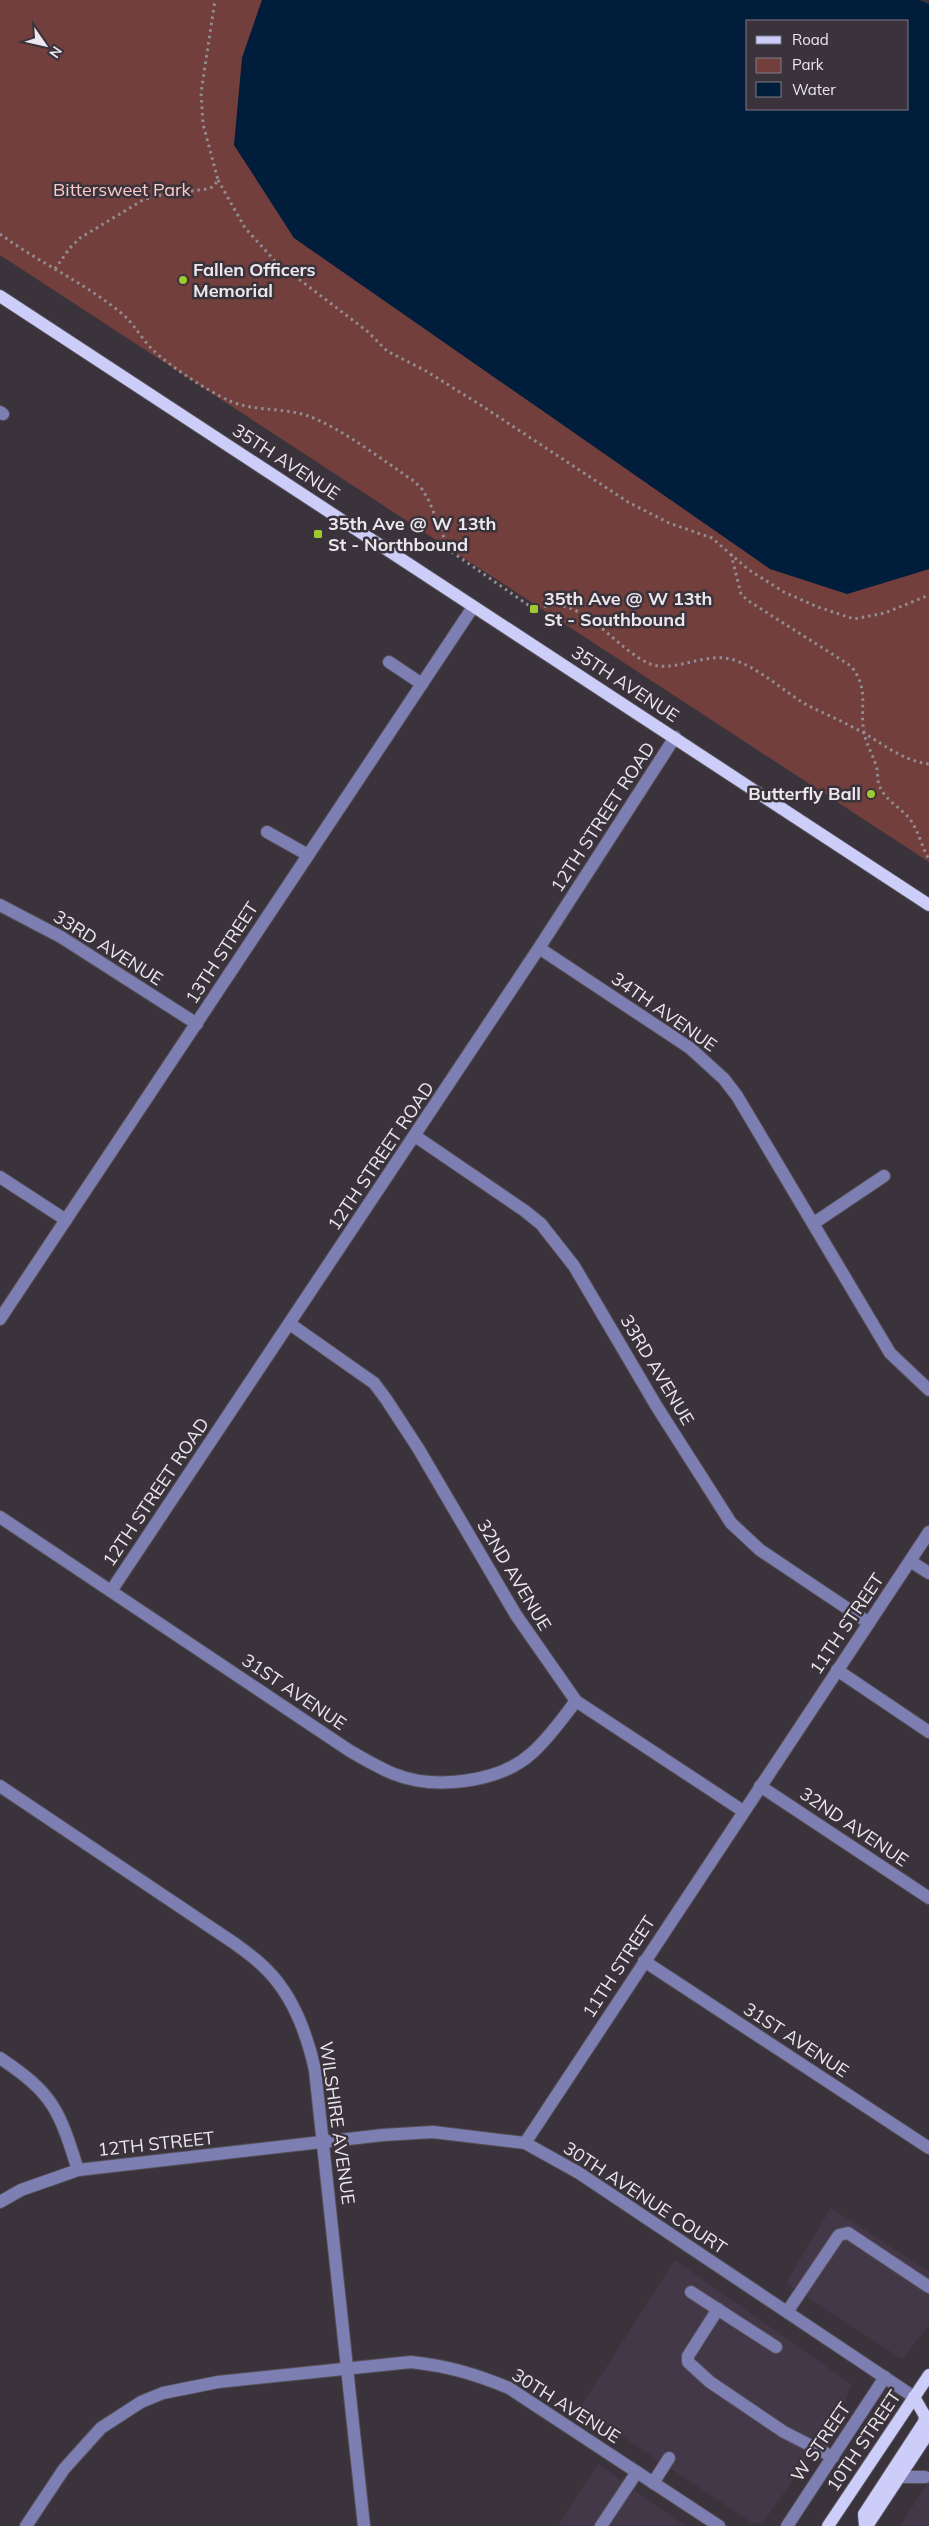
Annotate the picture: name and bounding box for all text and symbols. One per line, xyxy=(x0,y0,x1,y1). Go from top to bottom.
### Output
north arrow xyxy=(20,20,70,70)
legend xyxy=(746,20,909,110)
text: Road xyxy=(792,30,829,49)
text: N xyxy=(45,43,66,62)
text: Park xyxy=(792,55,824,74)
text: Water xyxy=(792,80,836,99)
park label: Bittersweet Park xyxy=(53,178,192,201)
place label: Fallen Officers Memorial xyxy=(193,258,316,302)
marker: Fallen Officers Memorial xyxy=(177,274,189,286)
street label: 35TH AVENUE xyxy=(228,418,344,505)
place label: 35th Ave @ W 13th St - Northbound xyxy=(328,512,496,556)
marker: 35th Ave @ W 13th St - Northbound xyxy=(312,528,324,540)
place label: 35th Ave @ W 13th St - Southbound xyxy=(544,587,712,631)
marker: 35th Ave @ W 13th St - Southbound xyxy=(528,603,540,615)
street label: 35TH AVENUE xyxy=(567,640,683,727)
street label: 12TH STREET ROAD xyxy=(545,737,660,896)
place label: Butterfly Ball xyxy=(748,782,861,805)
marker: Butterfly Ball xyxy=(865,788,877,800)
street label: 13TH STREET xyxy=(180,897,263,1008)
street label: 33RD AVENUE xyxy=(49,905,167,990)
street label: 34TH AVENUE xyxy=(607,967,721,1056)
street label: 12TH STREET ROAD xyxy=(322,1077,439,1234)
street label: 33RD AVENUE xyxy=(615,1310,699,1429)
street label: 12TH STREET ROAD xyxy=(97,1413,214,1570)
street label: 32ND AVENUE xyxy=(472,1515,557,1635)
street label: 11TH STREET xyxy=(804,1569,889,1679)
street label: 31ST AVENUE xyxy=(238,1648,351,1735)
street label: 32ND AVENUE xyxy=(796,1782,913,1871)
street label: 11TH STREET xyxy=(577,1911,660,2022)
street label: 31ST AVENUE xyxy=(739,1997,853,2082)
street label: WILSHIRE AVENUE xyxy=(315,2040,360,2206)
street label: 12TH STREET xyxy=(97,2126,215,2161)
street label: 30TH AVENUE COURT xyxy=(559,2136,731,2259)
street label: 30TH AVENUE xyxy=(508,2363,625,2448)
street label: 10TH STREET xyxy=(821,2386,906,2496)
street label: W STREET xyxy=(786,2398,856,2486)

